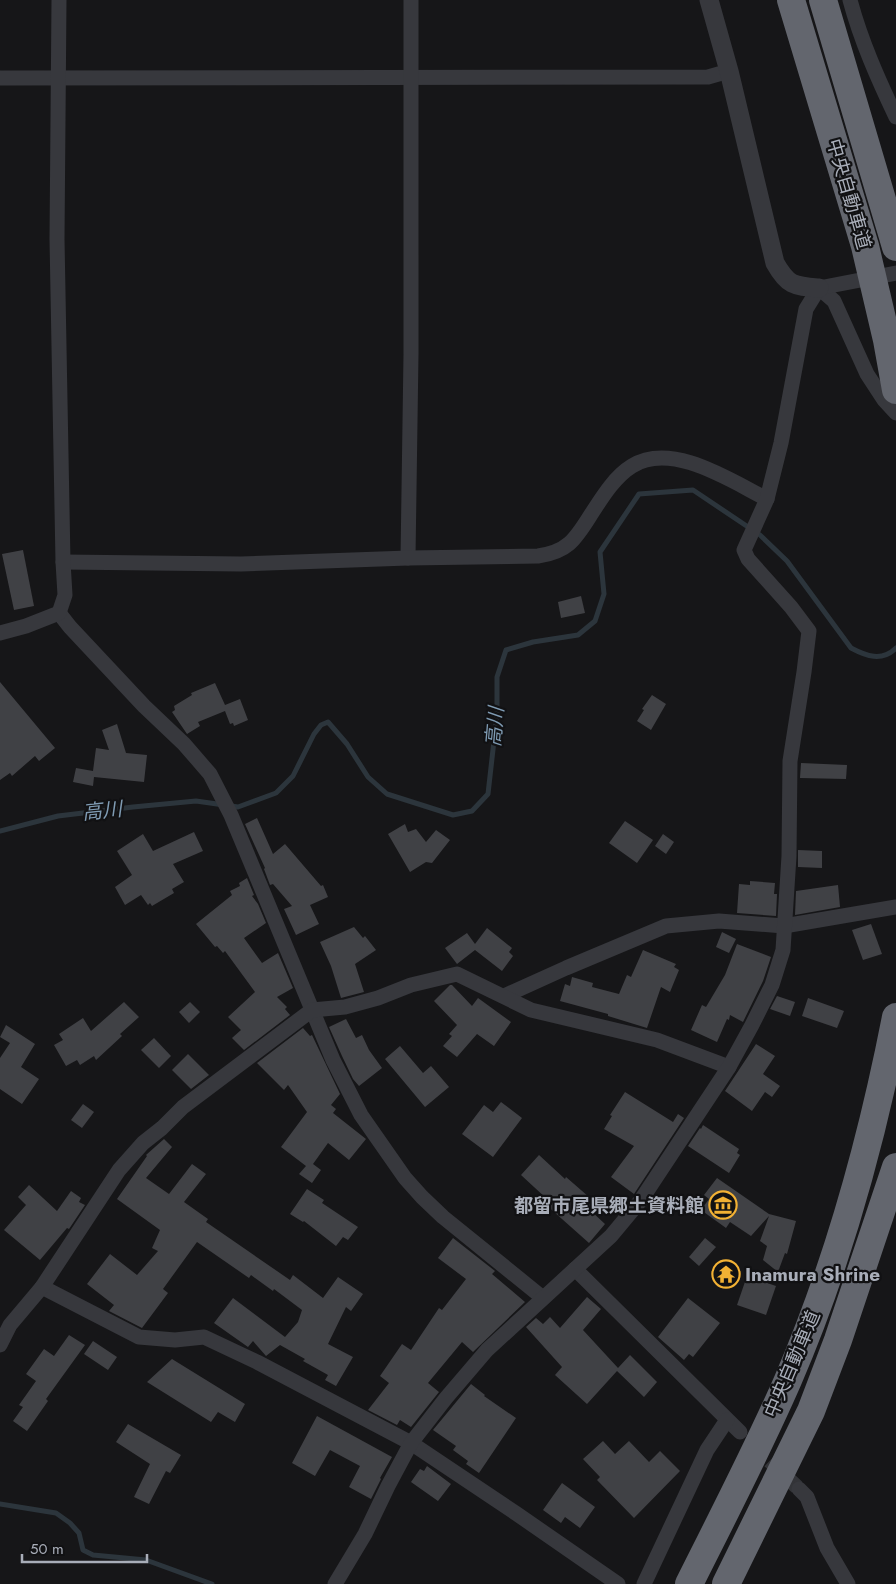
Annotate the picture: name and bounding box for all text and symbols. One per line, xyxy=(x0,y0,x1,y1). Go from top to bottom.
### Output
street label: 中央自動車道 xyxy=(820,135,878,253)
water label: 高川 xyxy=(479,704,511,748)
water label: 高川 xyxy=(81,794,125,828)
museum icon: 都留市尾県郷土資料館 xyxy=(708,1190,738,1220)
place label: 都留市尾県郷土資料館 xyxy=(514,1192,704,1219)
temple icon: Inamura Shrine xyxy=(711,1259,741,1289)
place label: Inamura Shrine xyxy=(745,1261,880,1288)
street label: 中央自動車道 xyxy=(757,1306,827,1422)
scale bar xyxy=(22,1532,148,1564)
text: 50 m xyxy=(30,1538,64,1560)

